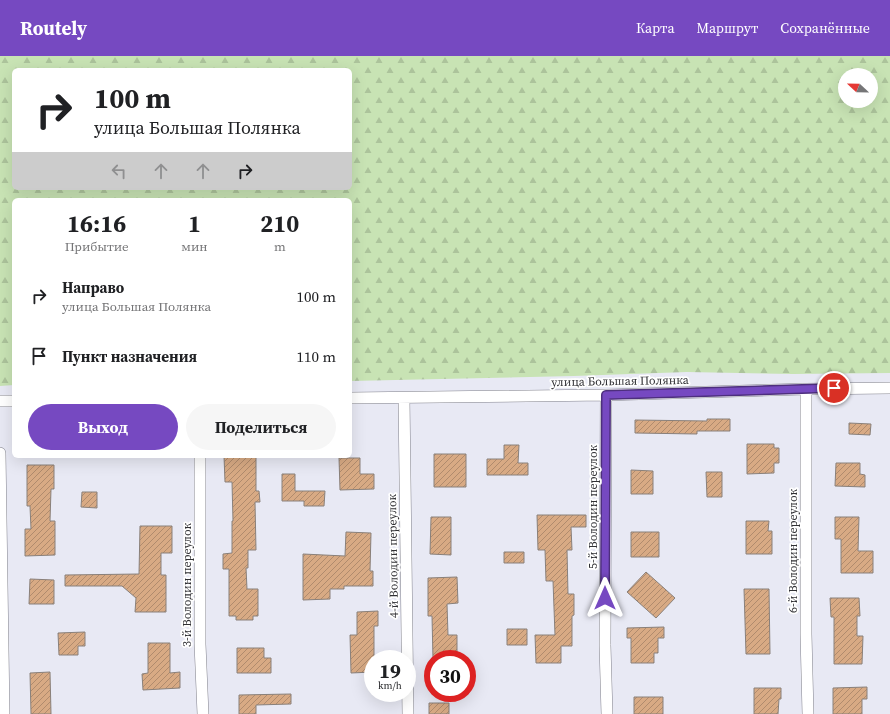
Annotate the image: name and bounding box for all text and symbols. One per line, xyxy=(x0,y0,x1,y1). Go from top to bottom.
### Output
text: Routely xyxy=(20,15,87,41)
text: Карта xyxy=(636,18,675,38)
text: Маршрут xyxy=(697,18,758,38)
text: Сохранённые xyxy=(780,18,870,38)
north arrow xyxy=(838,68,878,108)
map controls xyxy=(838,68,878,108)
text: 100 m xyxy=(94,79,171,117)
icon: right xyxy=(28,84,80,136)
text: улица Большая Полянка xyxy=(94,115,301,140)
icon: left xyxy=(108,160,130,182)
icon: ahead xyxy=(150,160,172,182)
icon: ahead xyxy=(192,160,214,182)
icon: right xyxy=(234,160,256,182)
text: 16:16 xyxy=(67,207,126,240)
text: 1 xyxy=(188,207,201,240)
text: 210 xyxy=(260,207,299,240)
text: Прибытие xyxy=(65,238,129,255)
text: мин xyxy=(181,238,208,255)
text: m xyxy=(274,238,286,255)
text: Направо xyxy=(62,277,124,298)
icon: right xyxy=(28,285,50,307)
text: 100 m xyxy=(296,286,336,307)
text: улица Большая Полянка xyxy=(62,298,211,315)
icon: arrive xyxy=(28,345,50,367)
text: Пункт назначения xyxy=(62,346,197,367)
text: 110 m xyxy=(296,346,336,367)
pin xyxy=(817,371,851,405)
street label: улица Большая Полянка xyxy=(551,372,690,390)
icon: arrive xyxy=(823,377,845,399)
button: Выход xyxy=(28,404,178,450)
button: Поделиться xyxy=(186,404,336,450)
street label: 5-й Володин переулок xyxy=(585,445,601,569)
street label: 6-й Володин переулок xyxy=(785,489,801,613)
street label: 4-й Володин переулок xyxy=(384,493,402,618)
street label: 3-й Володин переулок xyxy=(179,523,195,647)
position arrow xyxy=(584,577,626,619)
speed limit sign: 30 xyxy=(424,650,476,702)
text: 19 xyxy=(379,657,401,685)
text: km/h xyxy=(378,679,402,692)

